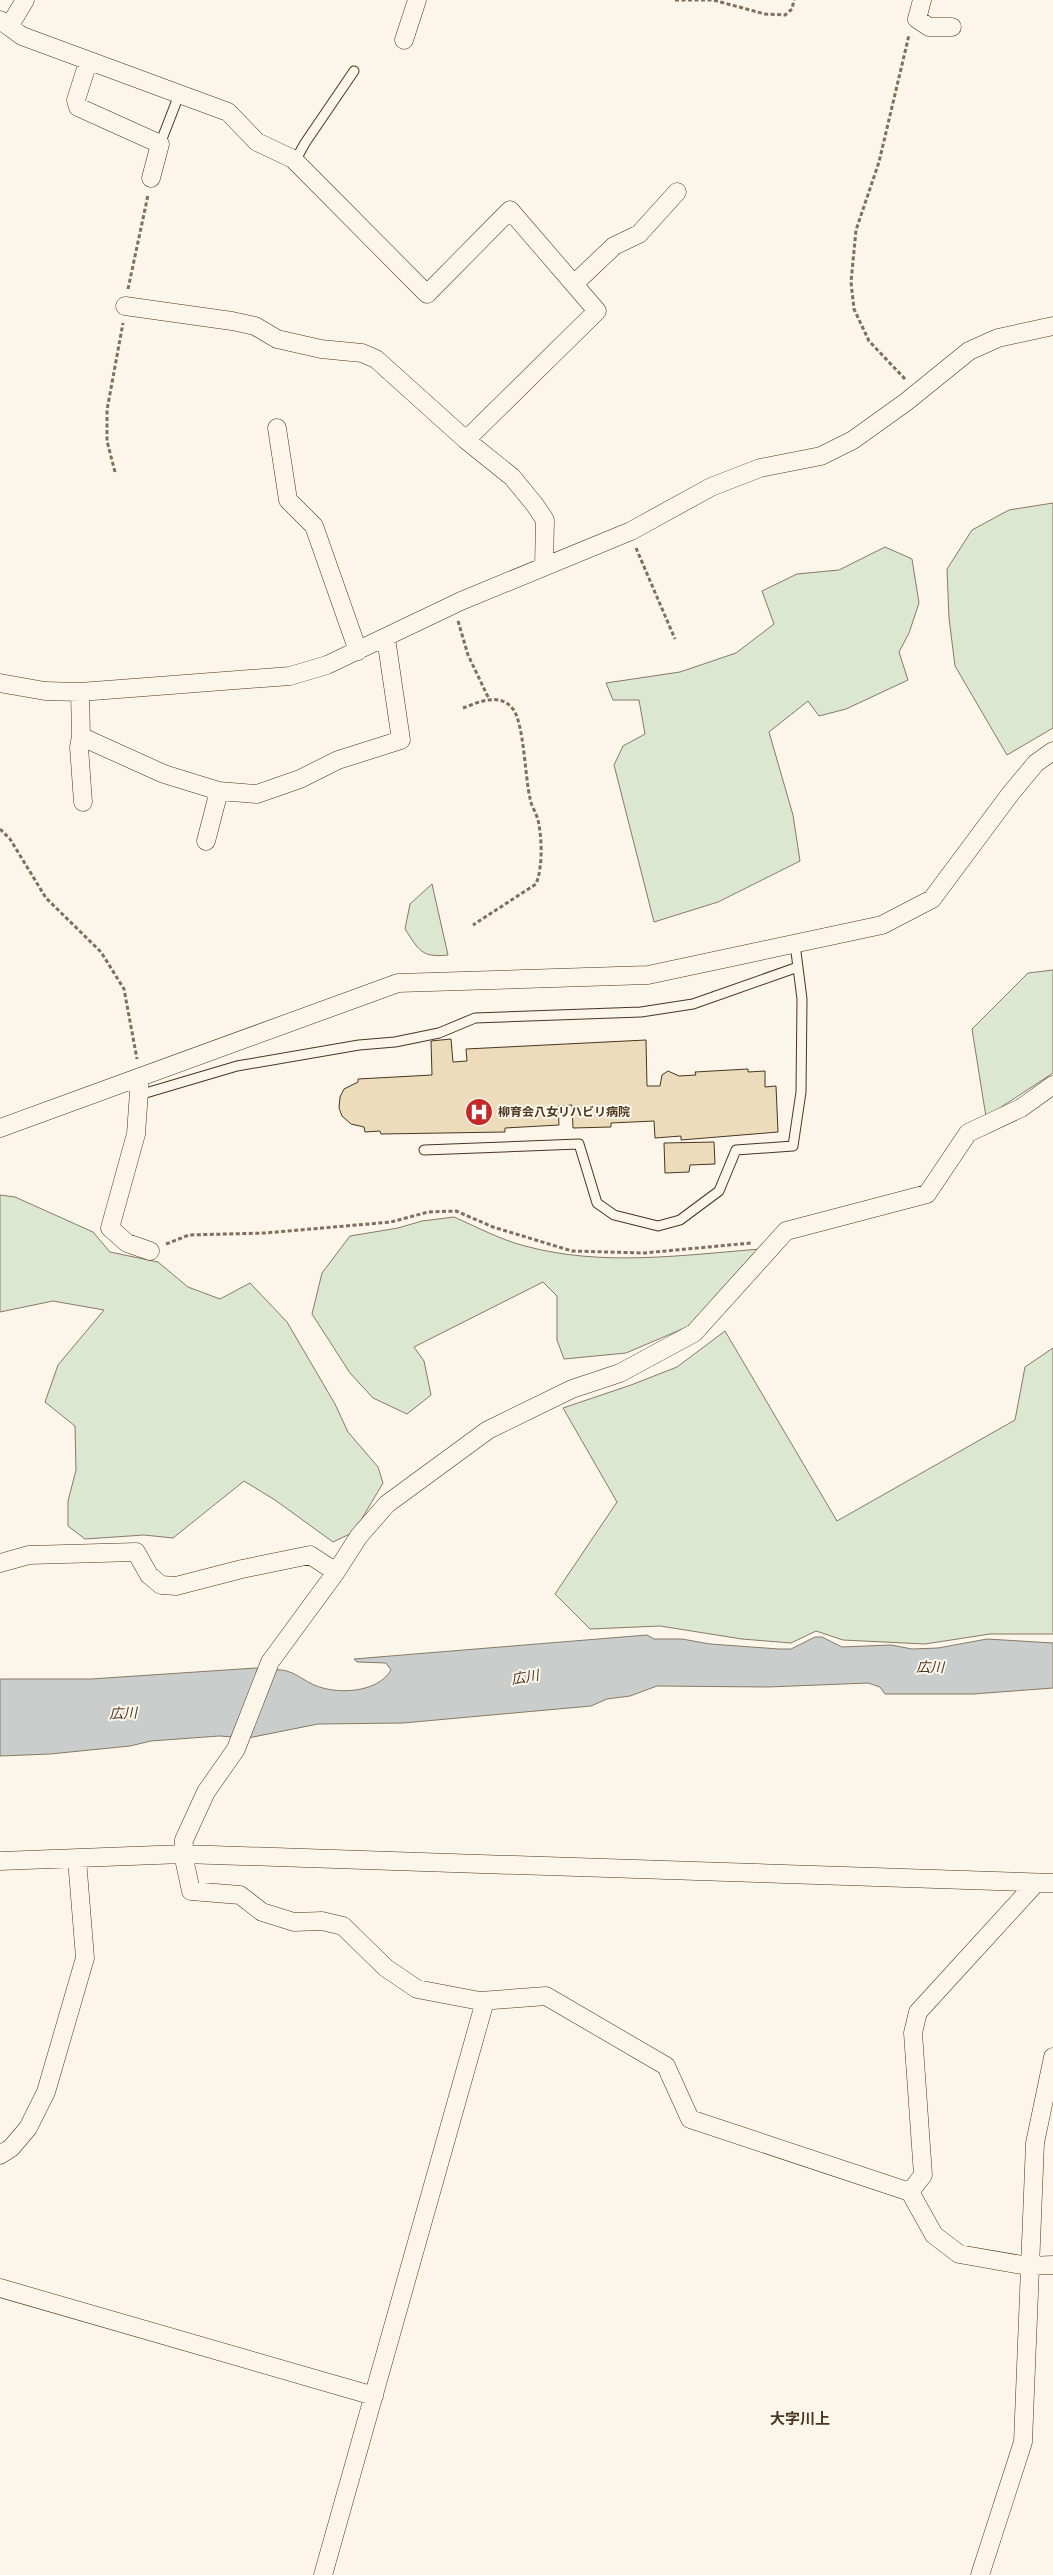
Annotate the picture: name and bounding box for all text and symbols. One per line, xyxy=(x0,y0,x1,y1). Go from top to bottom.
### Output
hospital icon: 柳育会八女リハビリ病院 xyxy=(464,1097,494,1127)
place label: 柳育会八女リハビリ病院 xyxy=(498,1104,630,1119)
water label: 広川 xyxy=(916,1658,946,1675)
water label: 広川 xyxy=(510,1665,542,1687)
water label: 広川 xyxy=(109,1703,139,1721)
district label: 大字川上 xyxy=(770,2409,830,2428)

